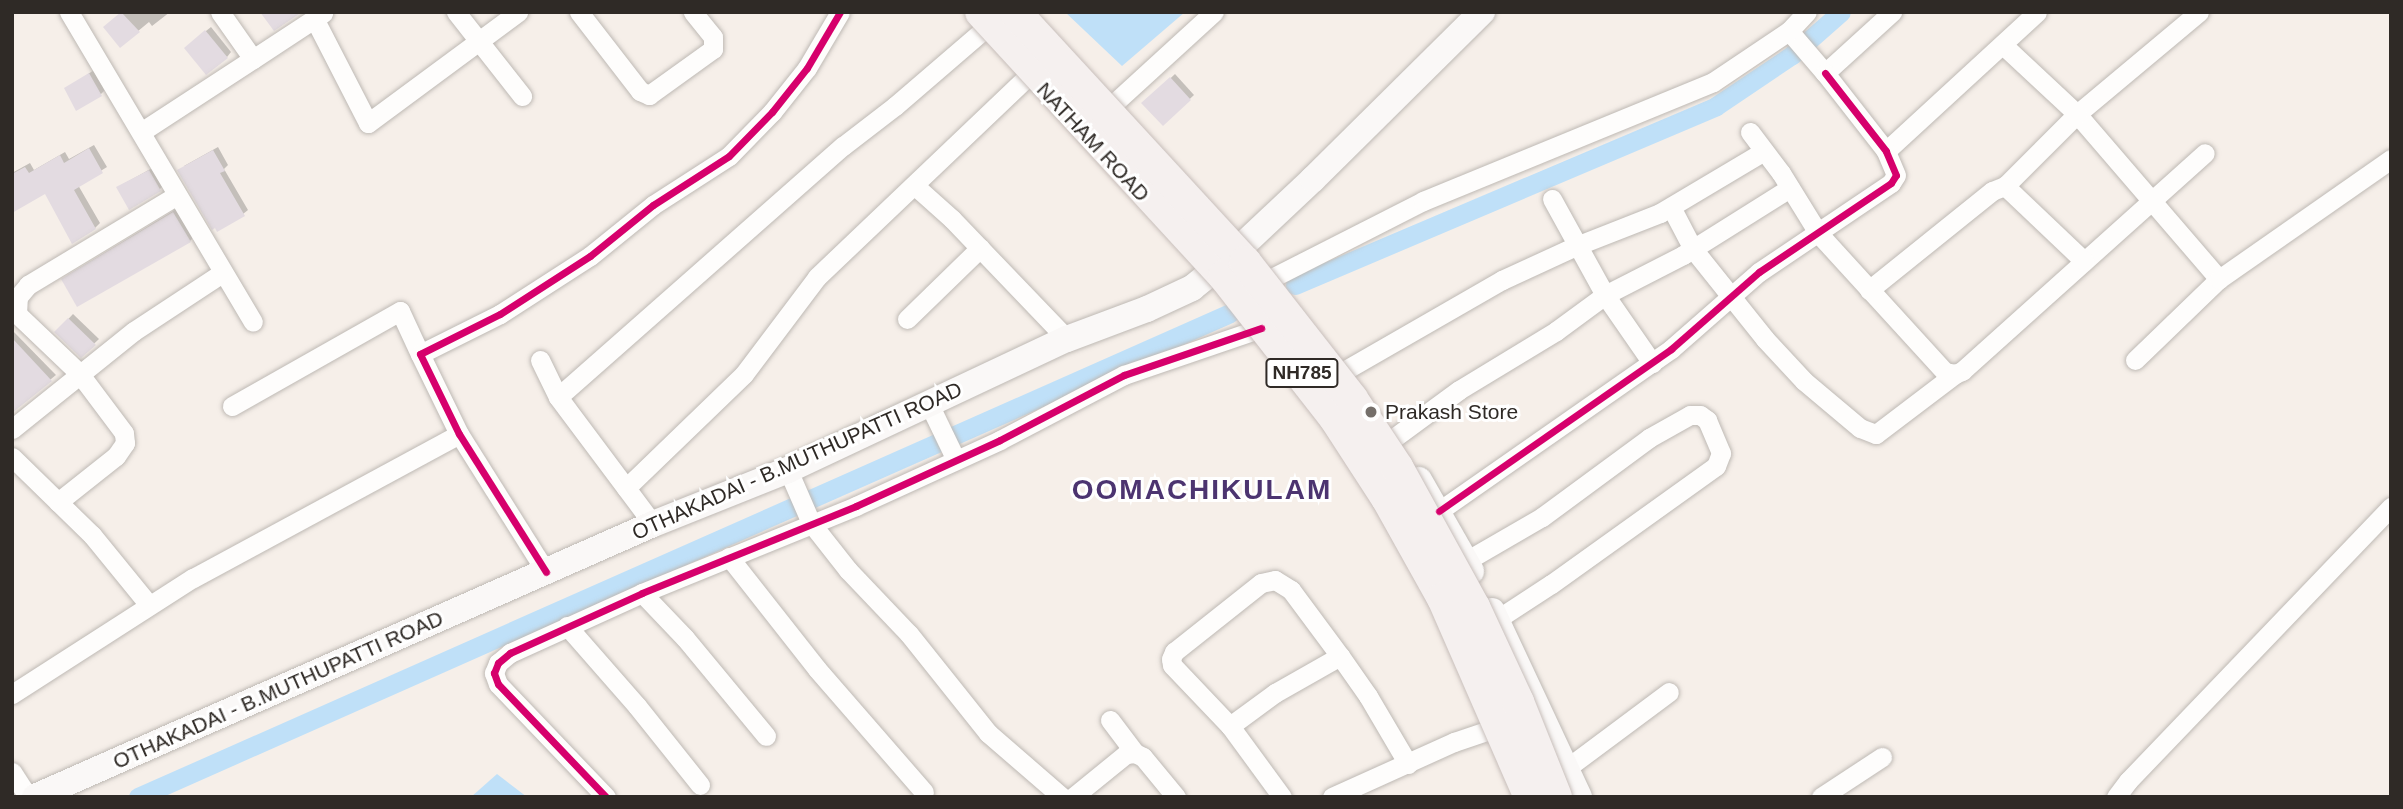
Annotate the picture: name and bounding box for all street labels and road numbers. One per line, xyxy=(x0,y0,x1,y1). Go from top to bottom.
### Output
street label: NATHAM ROAD xyxy=(1031,77,1155,207)
road number: NH785 xyxy=(1265,358,1339,388)
street label: OTHAKADAI - B.MUTHUPATTI ROAD xyxy=(628,377,966,545)
street label: OTHAKADAI - B.MUTHUPATTI ROAD xyxy=(109,606,447,774)

